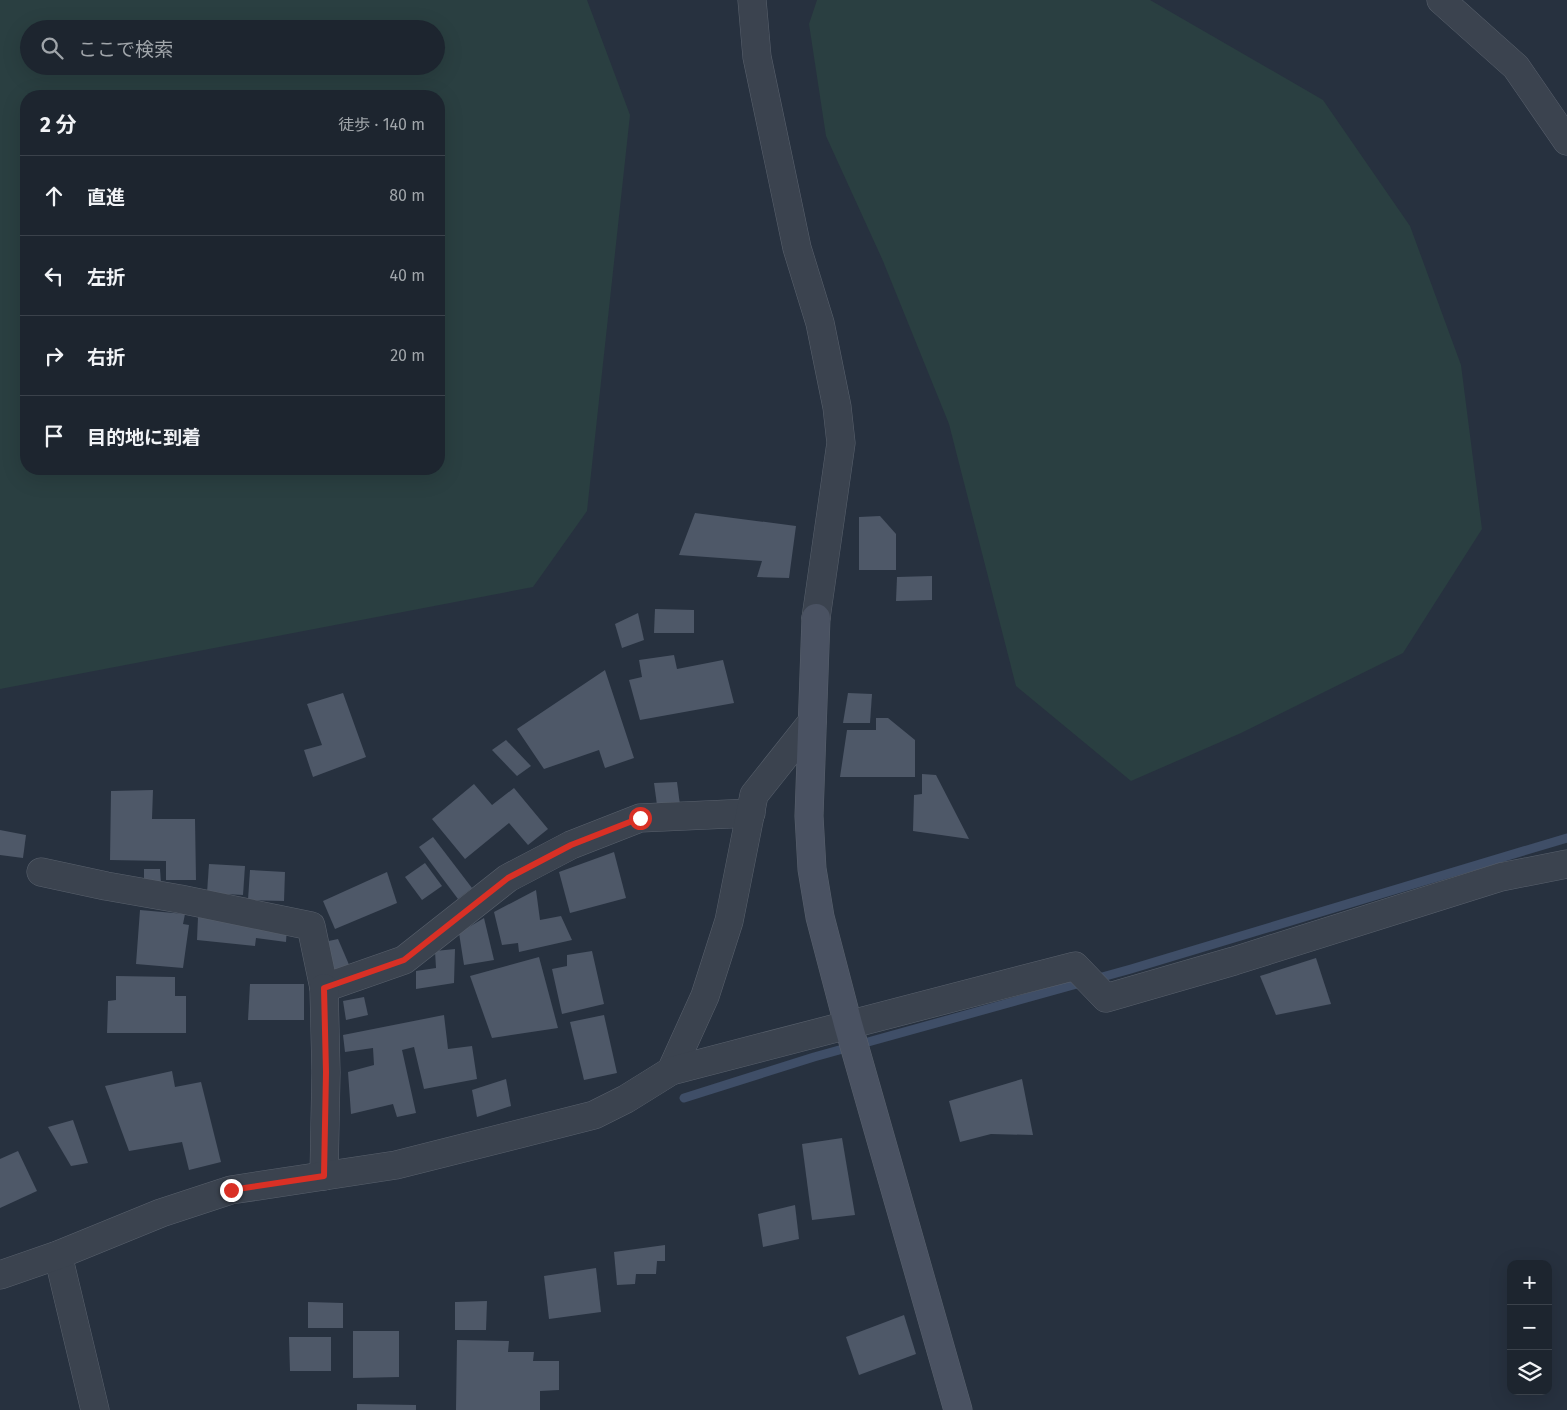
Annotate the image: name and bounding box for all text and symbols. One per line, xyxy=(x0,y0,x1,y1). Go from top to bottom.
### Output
search box xyxy=(20,20,445,75)
icon: search xyxy=(38,34,66,62)
text: ここで検索 xyxy=(78,38,173,61)
text: 2 分 xyxy=(40,112,77,138)
text: 徒歩 · 140 m xyxy=(338,115,425,134)
icon: ahead xyxy=(40,182,68,210)
text: 直進 xyxy=(87,186,125,209)
text: 80 m xyxy=(389,186,425,205)
icon: left xyxy=(40,262,68,290)
text: 左折 xyxy=(87,266,125,289)
text: 40 m xyxy=(390,266,425,285)
icon: right xyxy=(40,342,68,370)
text: 右折 xyxy=(87,346,125,369)
text: 20 m xyxy=(390,346,425,365)
icon: arrive xyxy=(40,422,68,450)
text: 目的地に到着 xyxy=(87,426,201,449)
route start xyxy=(629,807,652,830)
route end xyxy=(220,1179,243,1202)
map controls xyxy=(1507,1260,1552,1395)
button: + xyxy=(1507,1260,1552,1305)
button: − xyxy=(1507,1305,1552,1350)
button: layers xyxy=(1507,1350,1552,1395)

